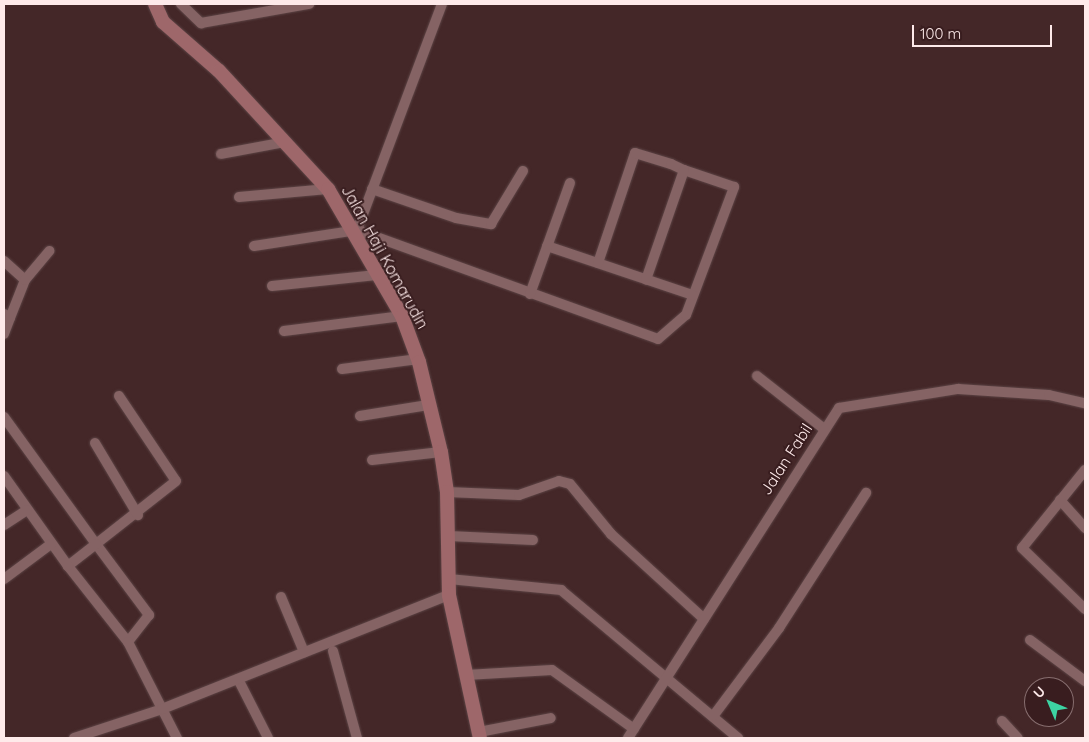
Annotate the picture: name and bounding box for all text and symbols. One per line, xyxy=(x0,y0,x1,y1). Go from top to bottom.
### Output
scale bar xyxy=(914,15,1054,47)
text: 100 m xyxy=(920,24,961,43)
street label: Jalan Haji Komarudin xyxy=(338,182,432,332)
street label: Jalan Fabil xyxy=(756,420,816,498)
north arrow xyxy=(1024,677,1074,727)
text: U xyxy=(1029,682,1049,702)

